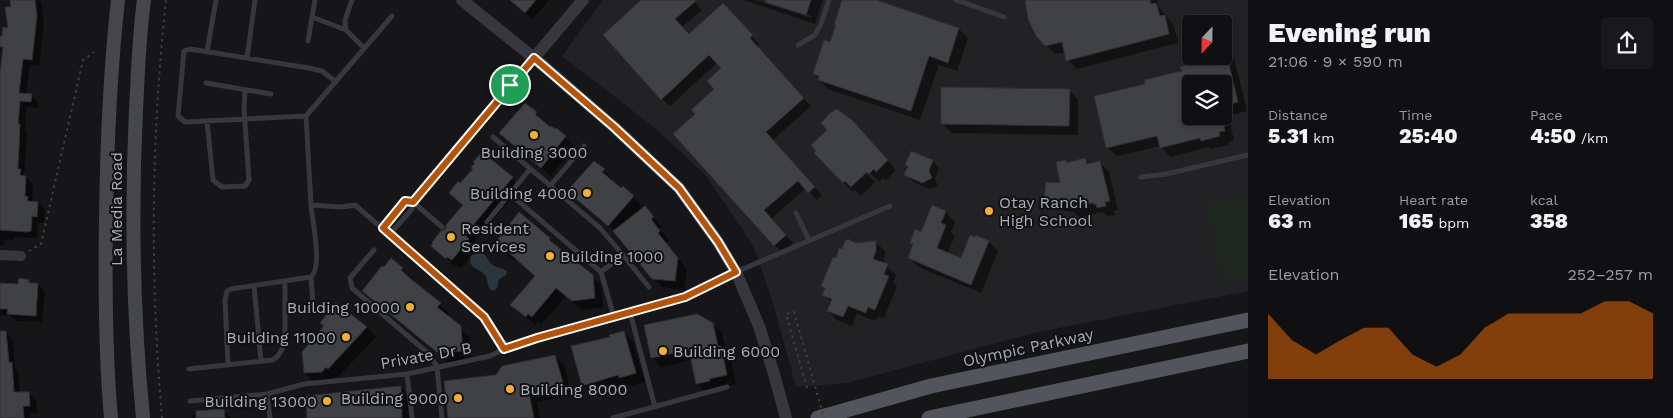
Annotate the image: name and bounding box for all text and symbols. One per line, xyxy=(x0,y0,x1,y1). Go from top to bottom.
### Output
north arrow xyxy=(1182,15,1232,65)
map controls xyxy=(1182,15,1232,125)
text: Evening run xyxy=(1268,16,1431,49)
button: share xyxy=(1601,17,1653,69)
text: 21:06 · 9 × 590 m xyxy=(1268,52,1403,71)
pin xyxy=(489,64,531,106)
icon: arrive xyxy=(496,71,524,99)
button: layers xyxy=(1182,75,1232,125)
text: Distance xyxy=(1268,107,1328,123)
text: Time xyxy=(1399,107,1432,123)
text: Pace xyxy=(1530,107,1562,123)
text: 5.31 xyxy=(1268,123,1308,148)
text: 25:40 xyxy=(1399,123,1458,148)
text: 4:50 xyxy=(1530,123,1576,148)
marker: Building 3000 xyxy=(528,129,540,141)
text: km xyxy=(1308,130,1335,146)
text: /km xyxy=(1576,130,1608,146)
place label: Building 3000 xyxy=(481,143,587,162)
street label: La Media Road xyxy=(107,152,126,266)
place label: Building 4000 xyxy=(470,184,577,203)
marker: Building 4000 xyxy=(581,187,593,199)
text: Elevation xyxy=(1268,192,1331,208)
text: Heart rate xyxy=(1399,192,1468,208)
text: kcal xyxy=(1530,192,1558,208)
place label: Otay Ranch High School xyxy=(999,193,1092,230)
marker: Otay Ranch High School xyxy=(983,205,995,217)
text: 63 xyxy=(1268,208,1294,233)
text: 165 xyxy=(1399,208,1434,233)
text: 358 xyxy=(1530,208,1568,233)
text: m xyxy=(1294,215,1312,231)
text: bpm xyxy=(1434,215,1469,231)
place label: Resident Services xyxy=(461,219,529,256)
marker: Resident Services xyxy=(445,231,457,243)
place label: Building 1000 xyxy=(560,247,663,266)
marker: Building 1000 xyxy=(544,250,556,262)
text: Elevation xyxy=(1268,265,1339,284)
text: 252–257 m xyxy=(1568,265,1653,284)
place label: Building 10000 xyxy=(287,298,400,317)
marker: Building 10000 xyxy=(404,301,416,313)
street label: Olympic Parkway xyxy=(961,324,1096,371)
place label: Building 11000 xyxy=(226,328,336,347)
marker: Building 11000 xyxy=(340,331,352,343)
street label: Private Dr B xyxy=(379,338,473,373)
place label: Building 6000 xyxy=(673,342,780,361)
marker: Building 6000 xyxy=(657,345,669,357)
place label: Building 8000 xyxy=(520,380,627,399)
marker: Building 8000 xyxy=(504,383,516,395)
place label: Building 9000 xyxy=(341,389,448,408)
place label: Building 13000 xyxy=(204,392,317,411)
marker: Building 9000 xyxy=(452,392,464,404)
marker: Building 13000 xyxy=(321,395,333,407)

